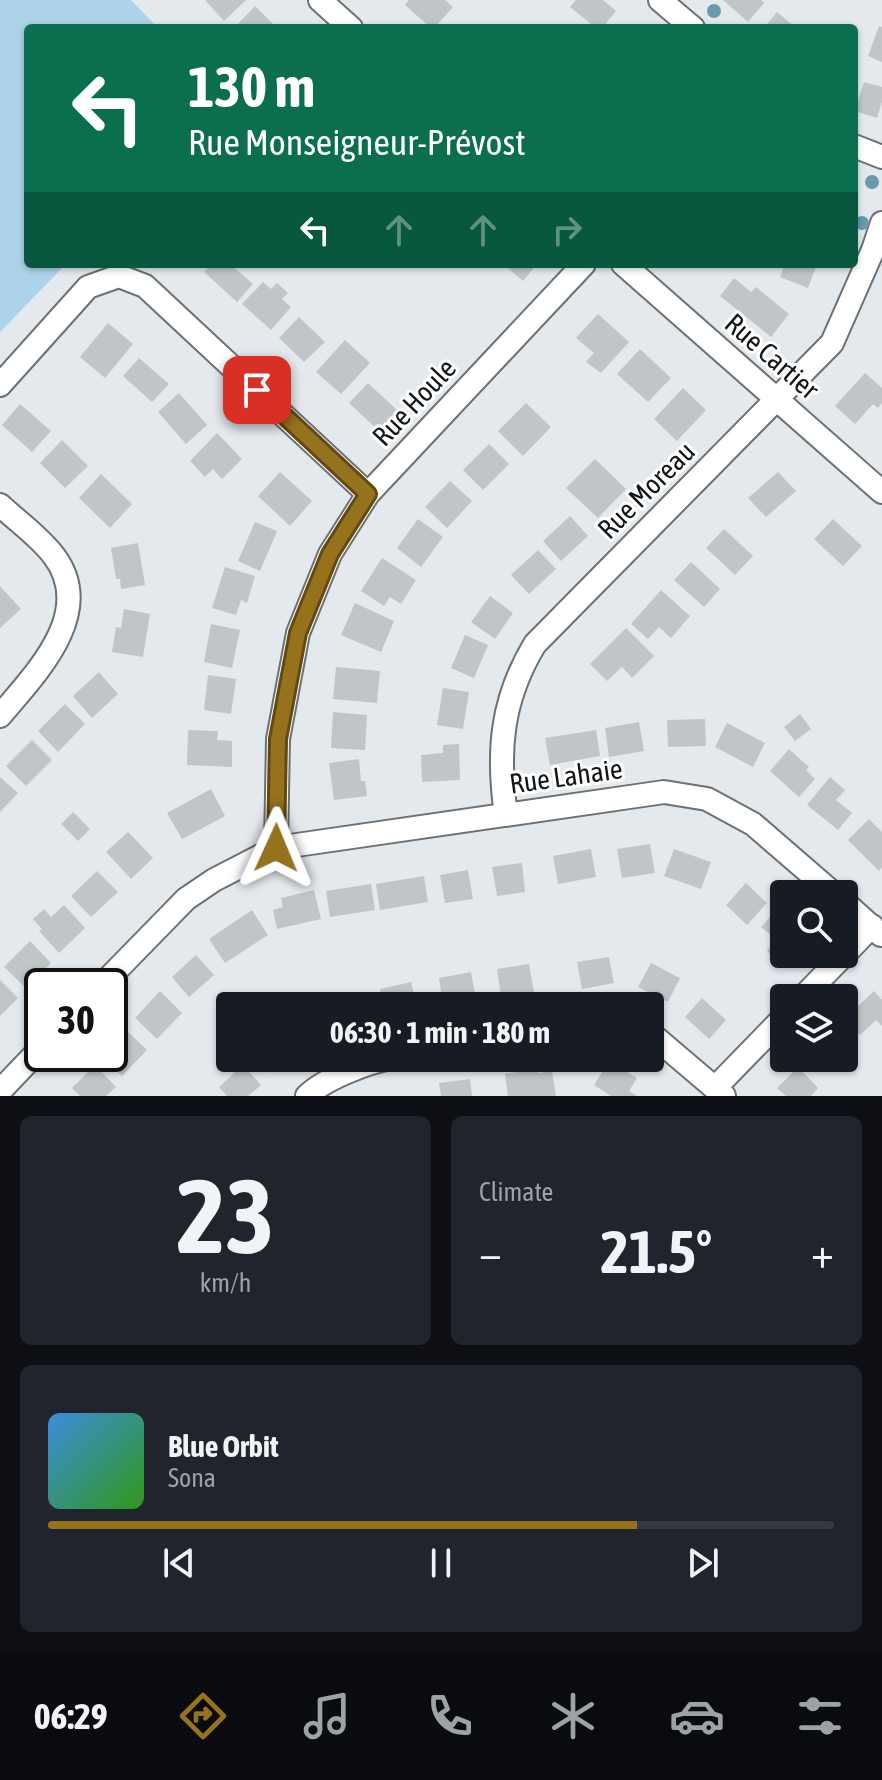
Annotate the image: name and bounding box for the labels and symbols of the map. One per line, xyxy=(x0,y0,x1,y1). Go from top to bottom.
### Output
street label: Rue Cartier xyxy=(719,307,826,406)
street label: Rue Houle xyxy=(366,352,462,452)
pin xyxy=(223,356,291,424)
street label: Rue Moreau xyxy=(591,435,701,545)
street label: Rue Lahaie xyxy=(507,752,625,800)
position arrow xyxy=(234,806,318,890)
speed limit sign: 30 xyxy=(24,968,128,1072)

